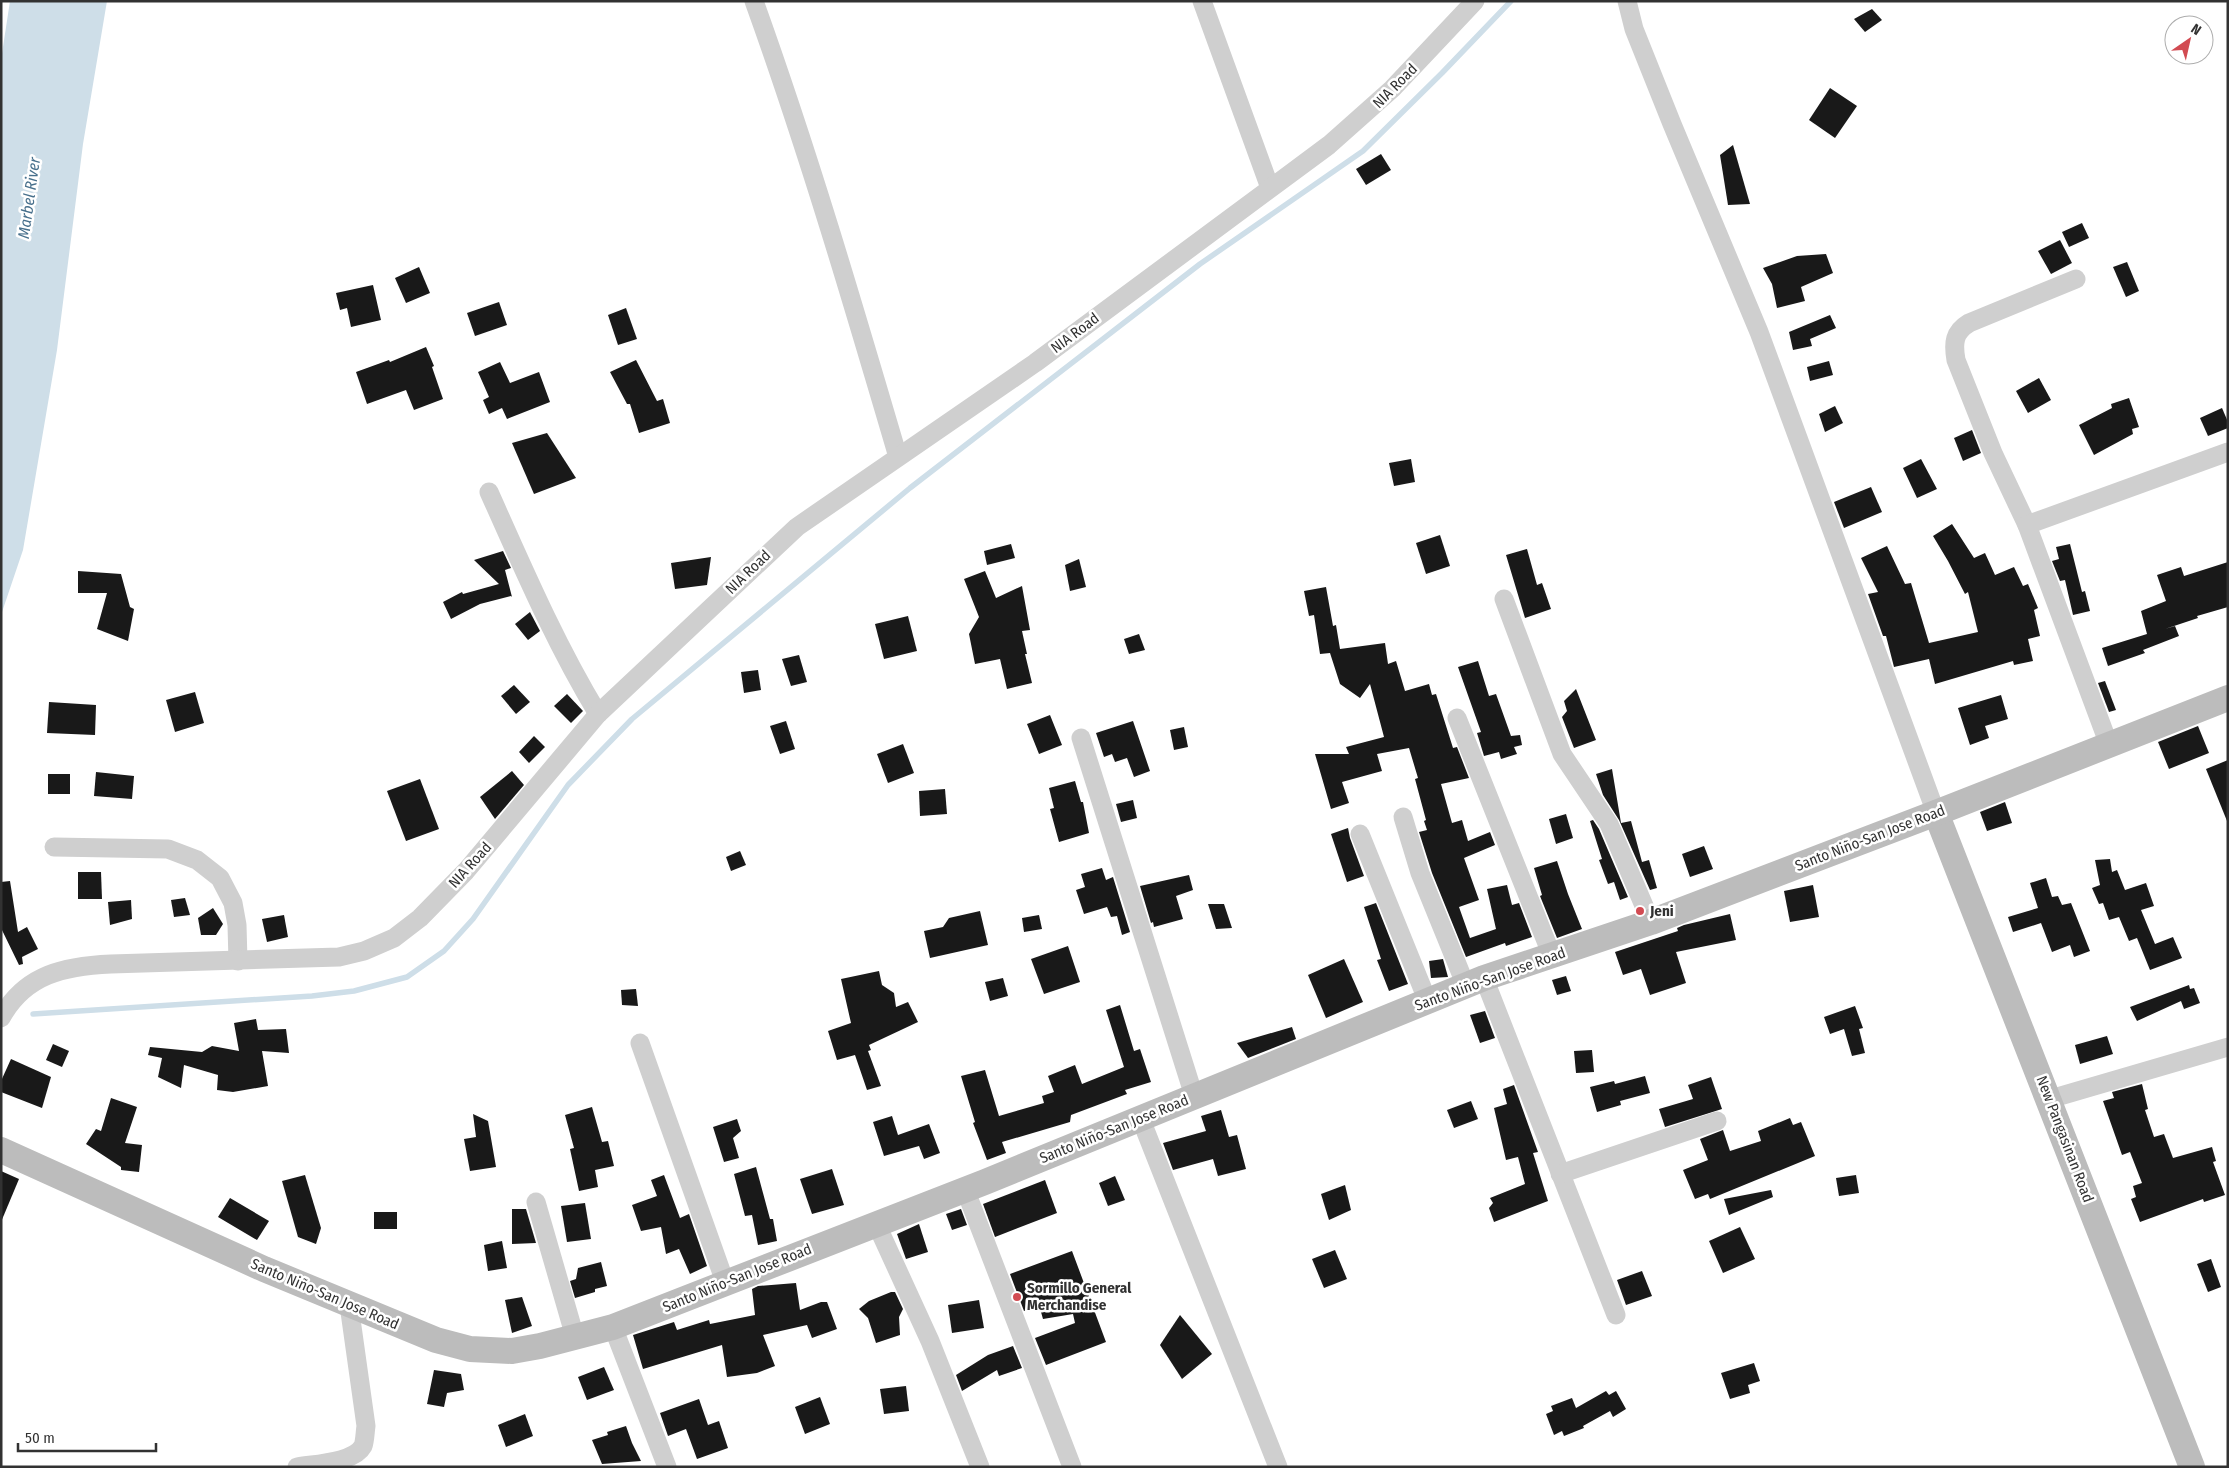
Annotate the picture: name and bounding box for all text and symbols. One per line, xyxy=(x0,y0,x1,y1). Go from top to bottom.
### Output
north arrow xyxy=(2164,15,2214,65)
text: N xyxy=(2188,20,2204,39)
street label: NIA Road xyxy=(1369,60,1421,112)
water label: Marbel River xyxy=(14,156,44,240)
street label: NIA Road xyxy=(1047,309,1103,357)
street label: NIA Road xyxy=(722,546,774,598)
street label: Santo Niño-San Jose Road xyxy=(1793,801,1947,875)
street label: NIA Road xyxy=(445,838,495,892)
place label: Jeni xyxy=(1649,902,1674,920)
marker: Jeni xyxy=(1634,905,1646,917)
street label: Santo Niño-San Jose Road xyxy=(1412,943,1568,1015)
street label: New Pangasinan Road xyxy=(2033,1073,2097,1205)
street label: Santo Niño-San Jose Road xyxy=(1037,1091,1191,1167)
street label: Santo Niño-San Jose Road xyxy=(660,1240,814,1316)
street label: Santo Niño-San Jose Road xyxy=(248,1255,402,1333)
place label: Sormillo General Merchandise xyxy=(1027,1279,1132,1314)
marker: Sormillo General Merchandise xyxy=(1011,1291,1023,1303)
scale bar xyxy=(18,1420,155,1452)
text: 50 m xyxy=(25,1429,55,1447)

